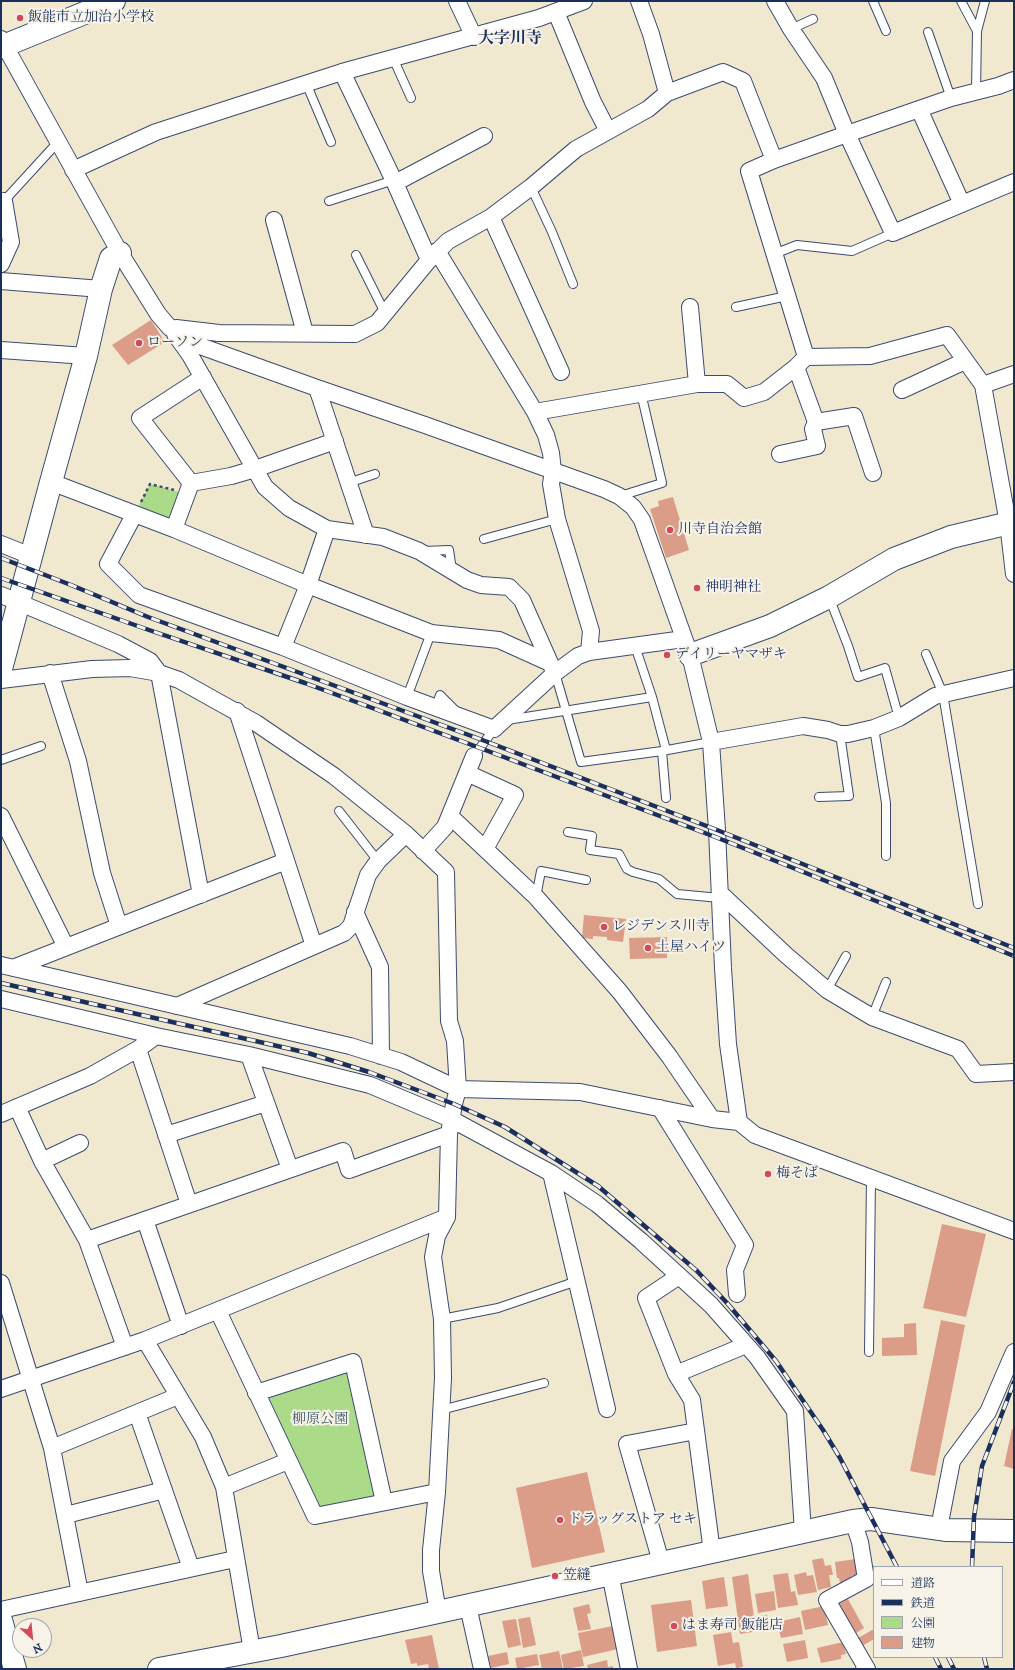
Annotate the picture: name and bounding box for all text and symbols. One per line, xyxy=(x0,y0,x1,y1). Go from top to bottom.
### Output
place label: 飯能市立加治小学校 xyxy=(28,10,154,26)
marker: 飯能市立加治小学校 xyxy=(15,13,25,23)
district label: 大字川寺 xyxy=(478,30,542,50)
place label: ローソン xyxy=(147,335,203,351)
marker: ローソン xyxy=(134,338,144,348)
place label: 川寺自治会館 xyxy=(678,522,762,538)
marker: 川寺自治会館 xyxy=(665,525,675,535)
place label: 神明神社 xyxy=(705,580,761,596)
marker: 神明神社 xyxy=(692,583,702,593)
place label: デイリーヤマザキ xyxy=(675,647,787,663)
marker: デイリーヤマザキ xyxy=(662,650,672,660)
place label: レジデンス川寺 xyxy=(612,919,710,935)
marker: レジデンス川寺 xyxy=(599,922,609,932)
place label: 土屋ハイツ xyxy=(656,940,726,956)
marker: 土屋ハイツ xyxy=(643,943,653,953)
place label: 梅そば xyxy=(776,1166,818,1182)
marker: 梅そば xyxy=(763,1169,773,1179)
park label: 柳原公園 xyxy=(292,1412,348,1428)
place label: ドラッグストア セキ xyxy=(568,1512,697,1528)
marker: ドラッグストア セキ xyxy=(555,1515,565,1525)
legend xyxy=(873,1566,1003,1658)
place label: 笠縫 xyxy=(563,1568,591,1584)
marker: 笠縫 xyxy=(550,1571,560,1581)
text: 道路 xyxy=(911,1576,935,1591)
text: 鉄道 xyxy=(911,1596,935,1611)
text: 公園 xyxy=(911,1616,935,1631)
north arrow xyxy=(12,1618,52,1658)
place label: はま寿司 飯能店 xyxy=(682,1618,783,1634)
marker: はま寿司 飯能店 xyxy=(669,1621,679,1631)
text: 建物 xyxy=(911,1636,935,1651)
text: N xyxy=(30,1640,44,1656)

